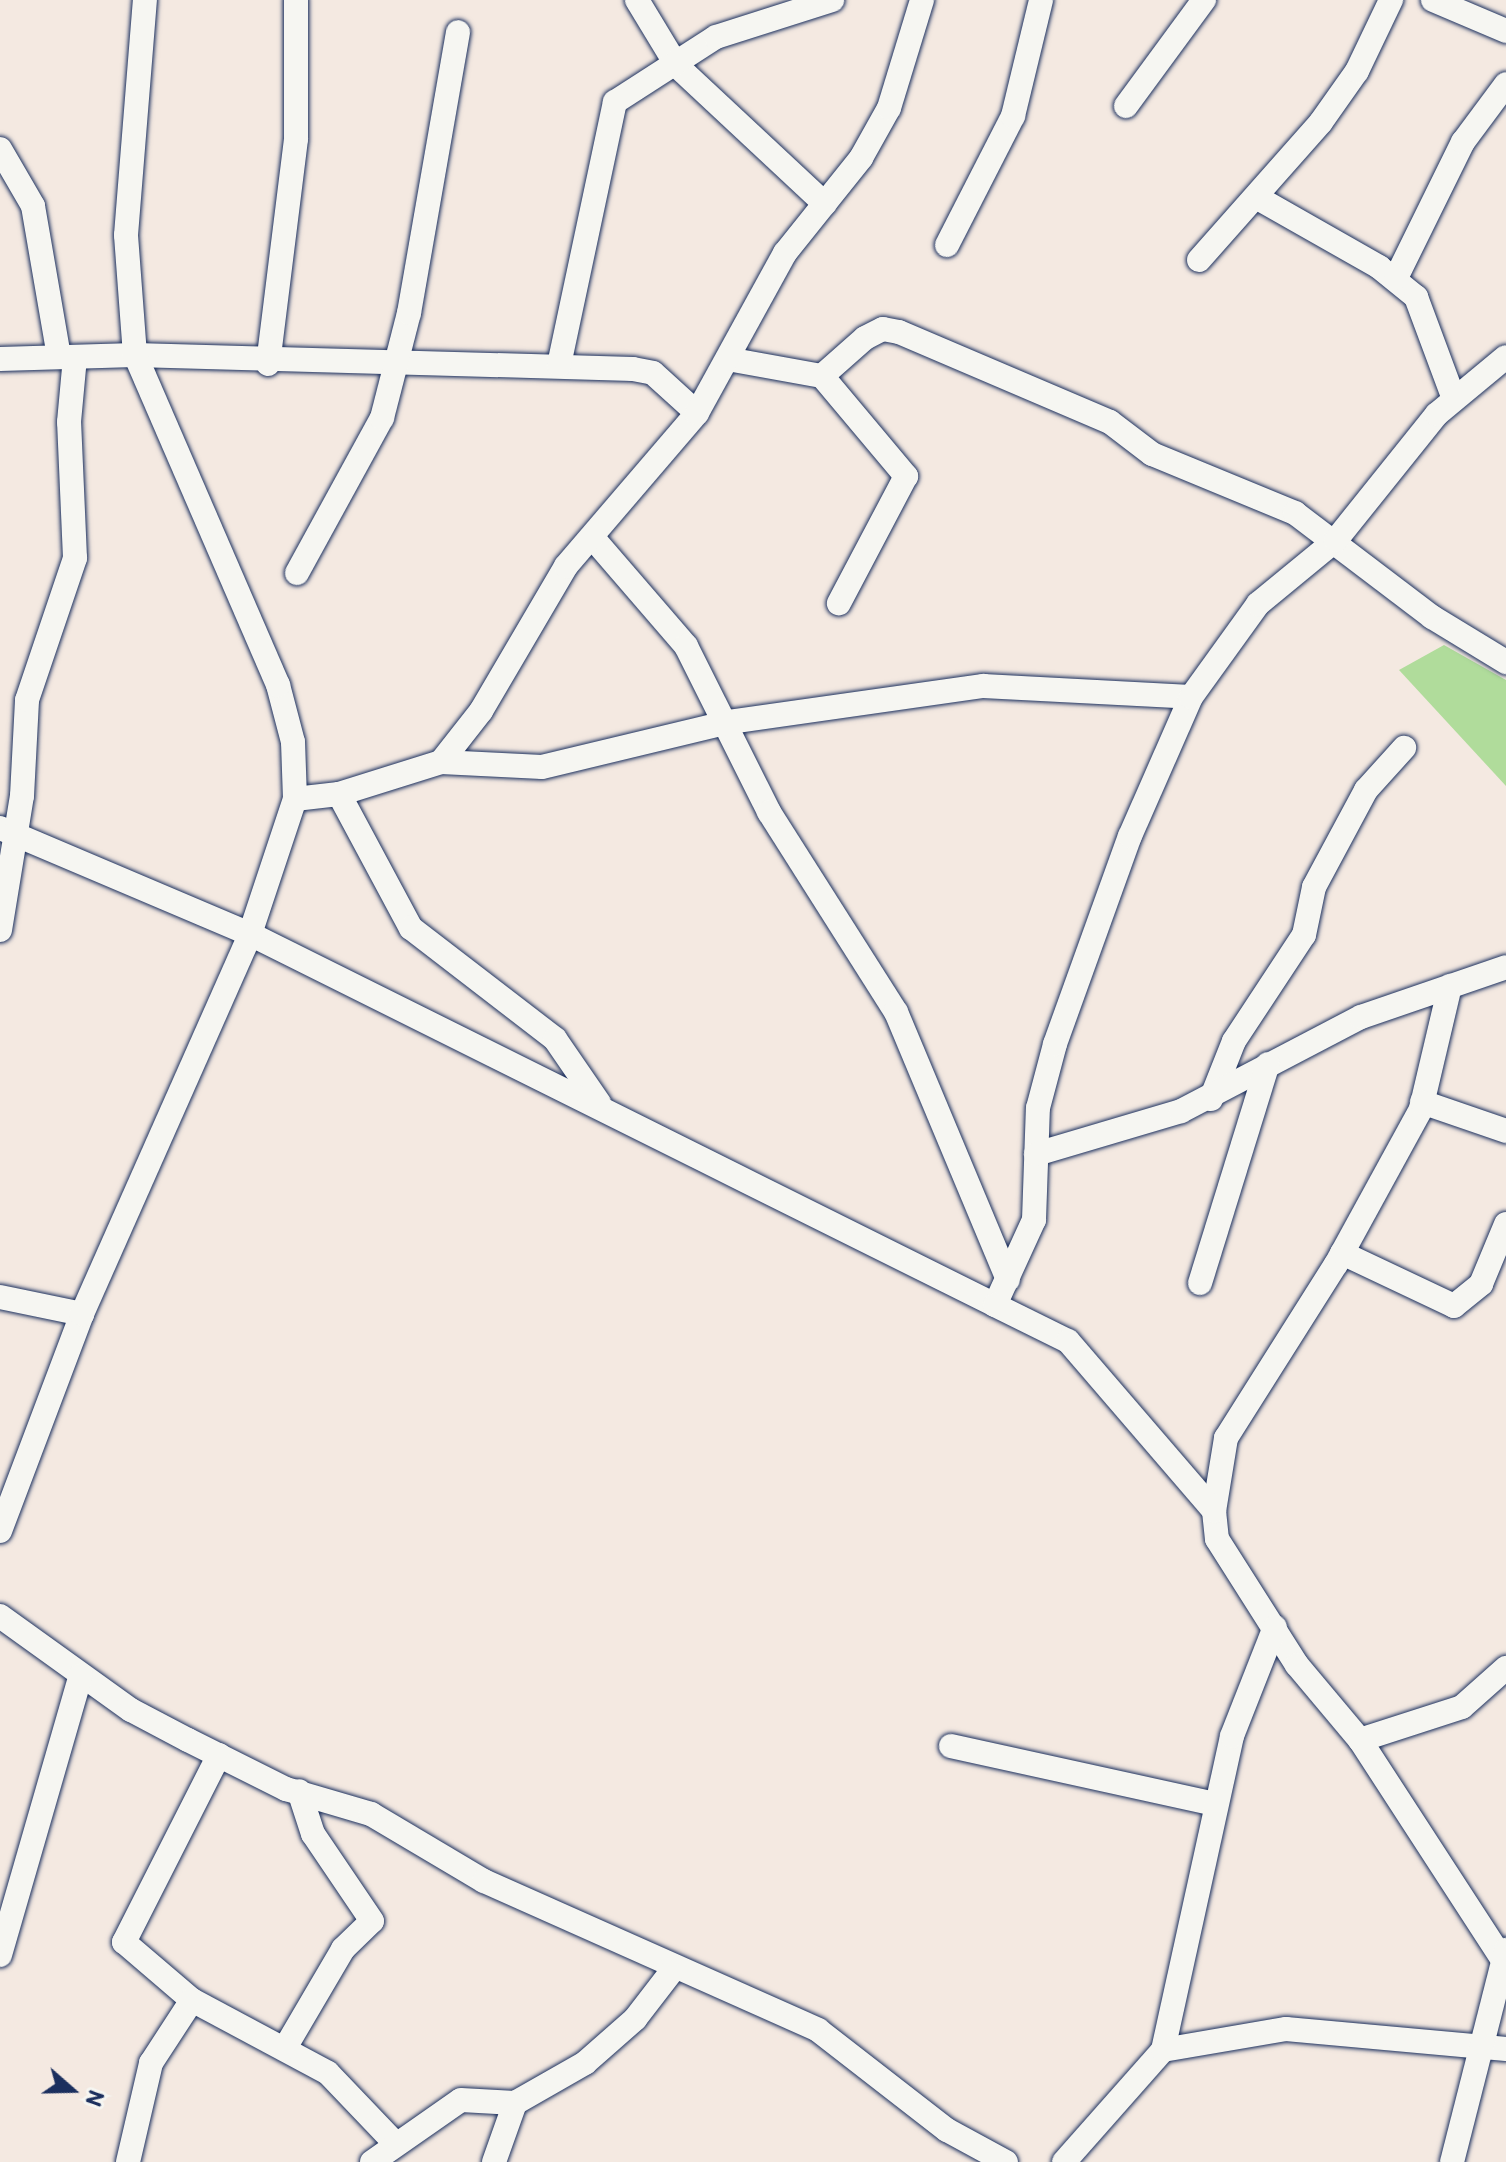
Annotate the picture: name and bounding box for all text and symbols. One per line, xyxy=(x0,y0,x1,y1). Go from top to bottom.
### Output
north arrow xyxy=(32,2050,112,2130)
text: N xyxy=(80,2087,110,2110)

